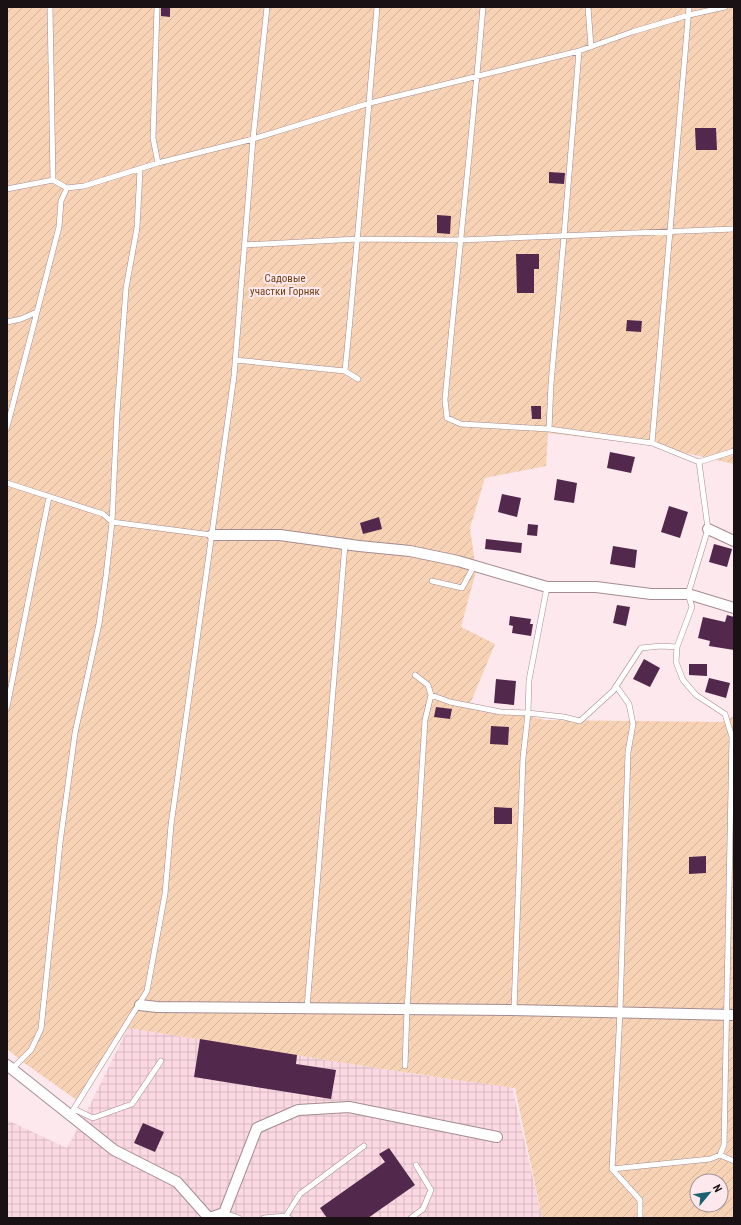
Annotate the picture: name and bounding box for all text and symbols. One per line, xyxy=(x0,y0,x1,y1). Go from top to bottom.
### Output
park label: Садовые участки Горняк xyxy=(250,272,321,298)
north arrow xyxy=(689,1173,729,1213)
text: N xyxy=(710,1182,725,1195)

